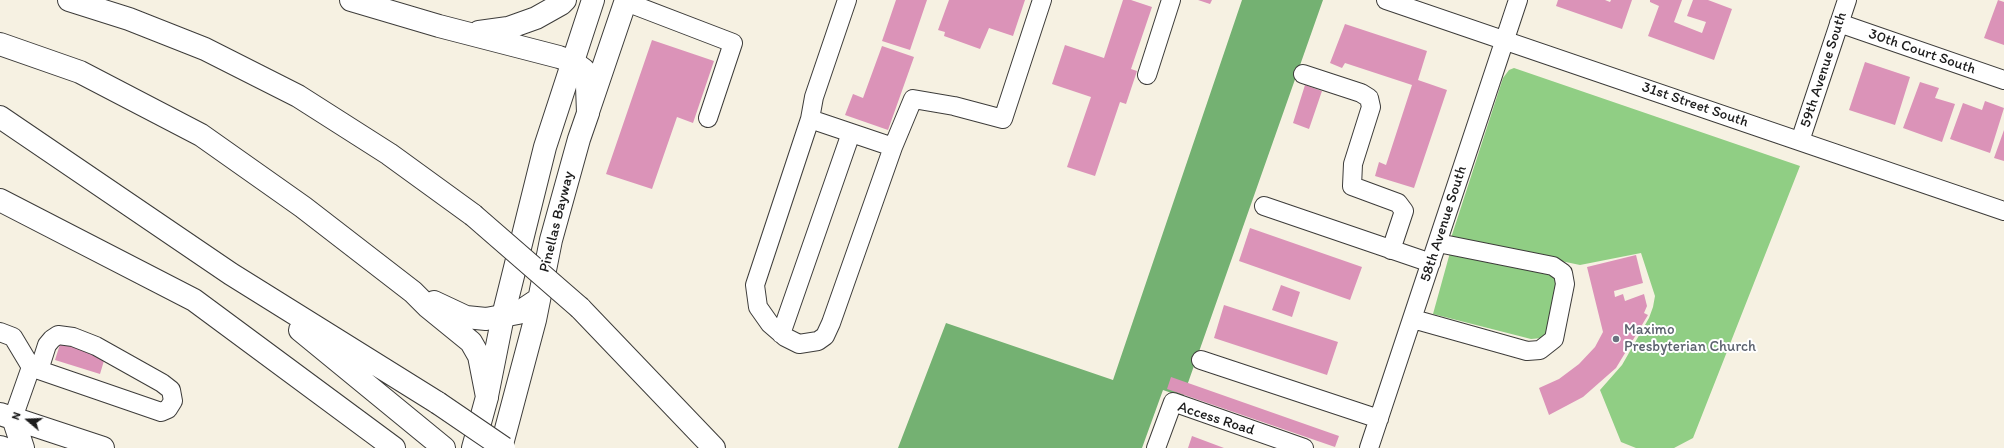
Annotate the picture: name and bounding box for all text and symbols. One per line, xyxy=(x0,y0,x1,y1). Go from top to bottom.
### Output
street label: 59th Avenue South xyxy=(1797,10,1851,130)
street label: 30th Court South xyxy=(1866,25,1978,79)
street label: 31st Street South xyxy=(1639,78,1751,132)
street label: 58th Avenue South xyxy=(1417,164,1471,284)
street label: Pinellas Bayway xyxy=(536,170,578,274)
place label: Maximo Presbyterian Church xyxy=(1624,321,1756,356)
marker: Maximo Presbyterian Church xyxy=(1611,334,1621,344)
street label: Access Road xyxy=(1175,398,1257,440)
north arrow xyxy=(8,400,48,440)
text: N xyxy=(9,410,24,422)

